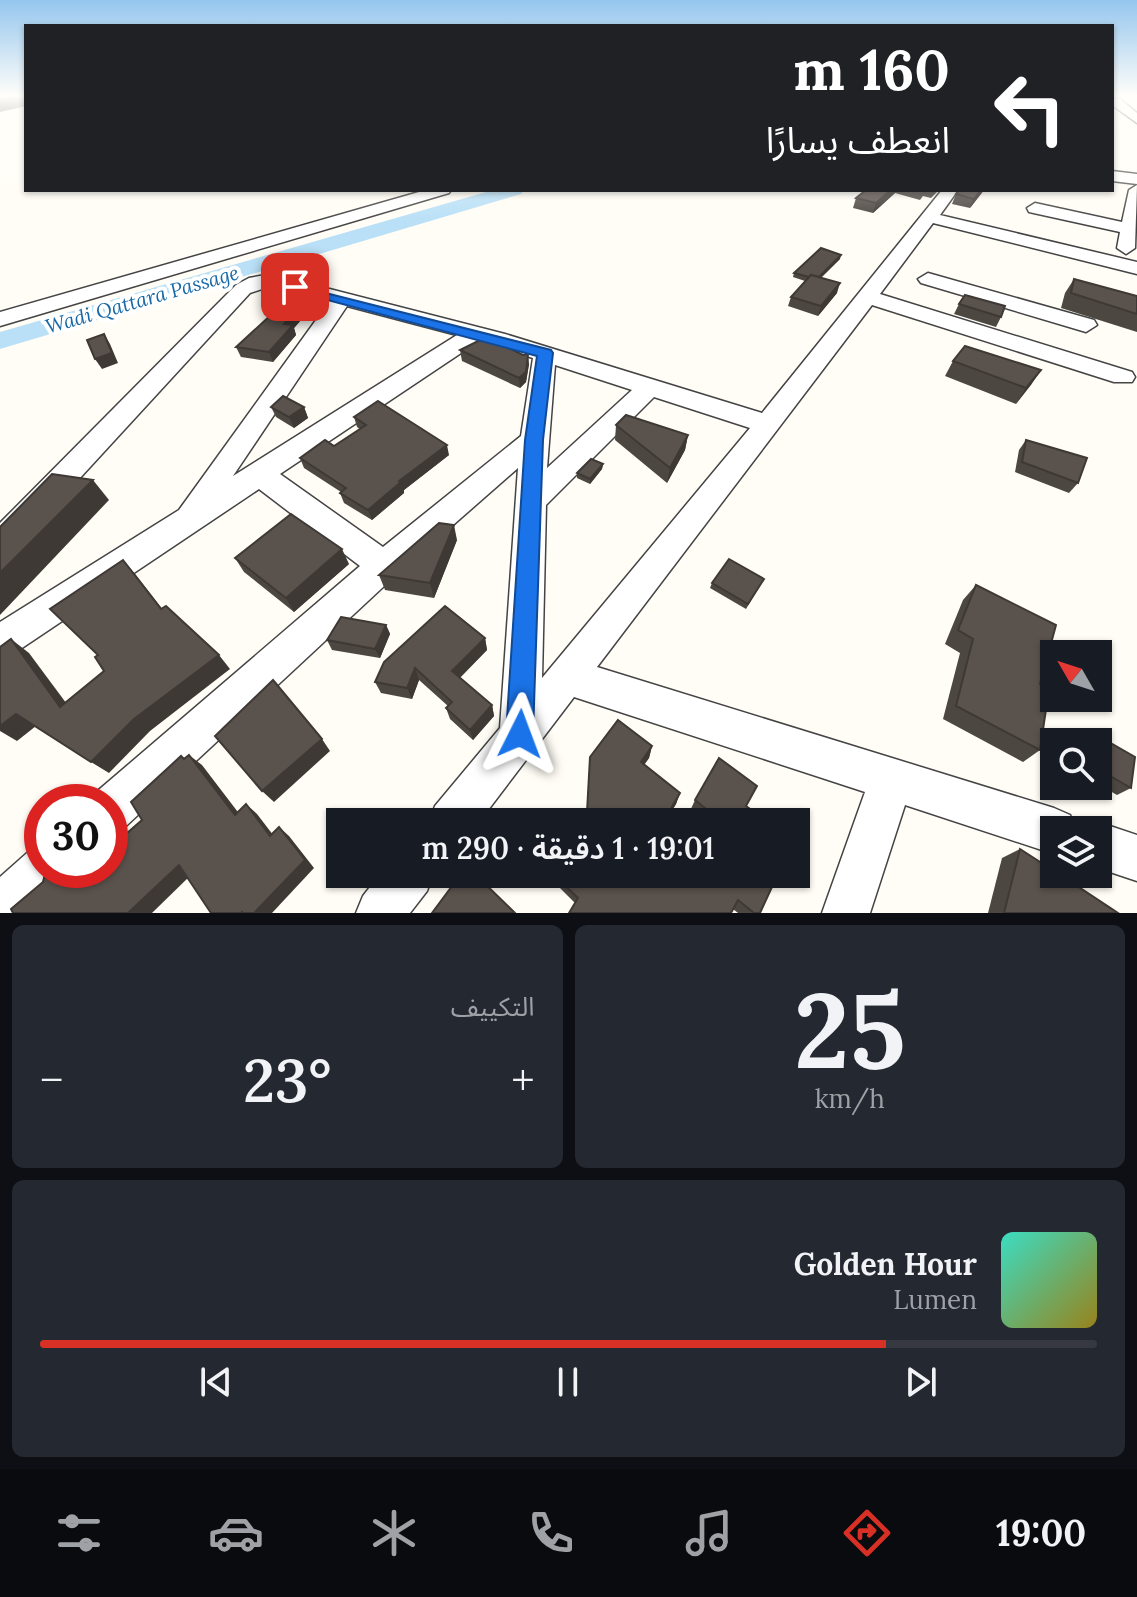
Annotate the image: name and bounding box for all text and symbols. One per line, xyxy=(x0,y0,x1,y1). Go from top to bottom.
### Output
text: 160 m xyxy=(793,34,950,105)
icon: left xyxy=(978,56,1082,160)
text: انعطف يسارًا xyxy=(766,117,950,163)
pin xyxy=(261,253,329,321)
water label: Wadi Qattara Passage xyxy=(42,259,242,339)
icon: arrive xyxy=(273,265,317,309)
north arrow xyxy=(1040,640,1112,712)
map controls xyxy=(1040,640,1112,888)
position arrow xyxy=(478,692,562,776)
button: search xyxy=(1040,728,1112,800)
speed limit sign: 30 xyxy=(24,784,128,888)
button: layers xyxy=(1040,816,1112,888)
text: 19:01 · 1 دقيقة · 290 m xyxy=(422,829,714,867)
text: 25 xyxy=(794,963,906,1096)
text: التكييف xyxy=(451,990,535,1023)
text: 23° xyxy=(243,1042,332,1118)
text: − xyxy=(40,1052,63,1108)
text: + xyxy=(511,1052,535,1108)
text: km/h xyxy=(815,1082,885,1115)
text: Golden Hour xyxy=(794,1245,977,1283)
text: Lumen xyxy=(893,1283,977,1316)
icon: previous xyxy=(194,1360,238,1404)
icon: pause xyxy=(546,1360,590,1404)
icon: next xyxy=(899,1360,943,1404)
icon: filters xyxy=(51,1505,107,1561)
icon: car xyxy=(208,1505,264,1561)
icon: climate xyxy=(366,1505,422,1561)
icon: phone xyxy=(523,1505,579,1561)
icon: music xyxy=(681,1505,737,1561)
icon: directions xyxy=(839,1505,895,1561)
text: 19:00 xyxy=(996,1510,1086,1556)

